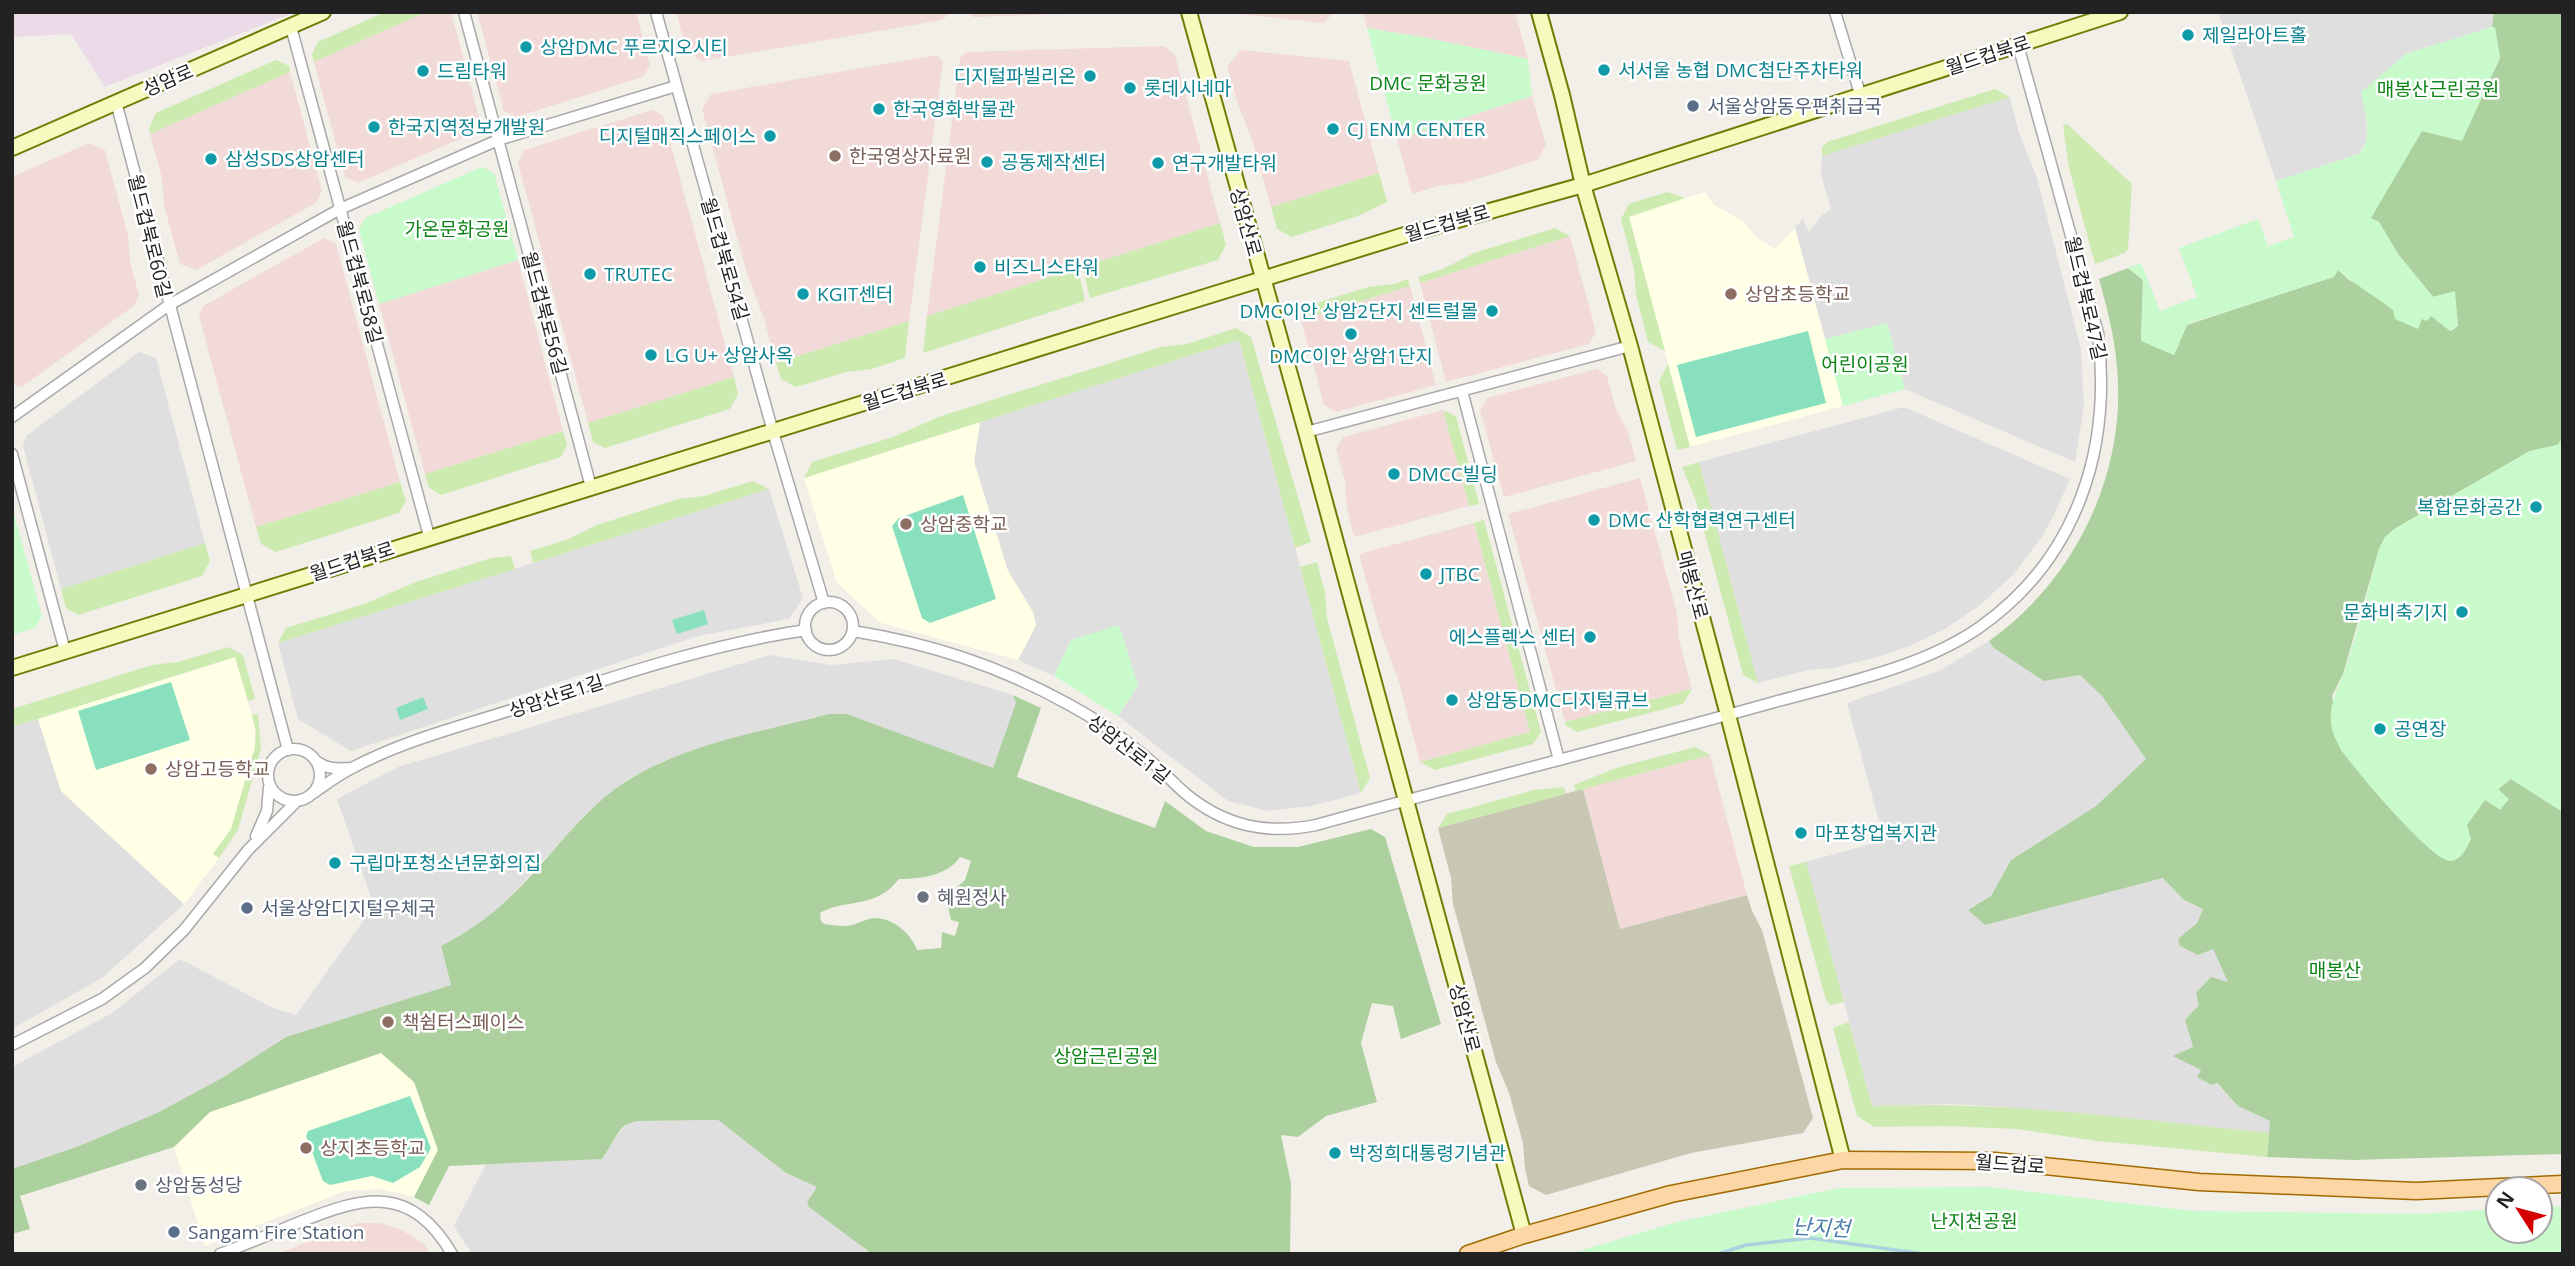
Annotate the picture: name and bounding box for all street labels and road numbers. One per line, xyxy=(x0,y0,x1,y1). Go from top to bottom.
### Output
street label: 월드컵북로 xyxy=(1942,29,2034,81)
street label: 성암로 xyxy=(139,58,197,102)
street label: 월드컵북로60길 xyxy=(122,171,178,301)
street label: 상암산로 xyxy=(1224,185,1268,259)
street label: 월드컵북로54길 xyxy=(695,195,755,323)
street label: 월드컵북로 xyxy=(1401,198,1493,248)
street label: 월드컵북로58길 xyxy=(331,217,389,347)
street label: 월드컵북로47길 xyxy=(2059,233,2113,363)
street label: 월드컵북로56길 xyxy=(516,248,574,378)
street label: 월드컵북로 xyxy=(859,366,951,416)
street label: 월드컵북로 xyxy=(306,535,398,587)
street label: 매봉산로 xyxy=(1671,548,1715,622)
street label: 상암산로1길 xyxy=(505,668,607,724)
street label: 상암산로1길 xyxy=(1082,709,1176,789)
street label: 상암산로 xyxy=(1443,981,1487,1055)
street label: 월드컵로 xyxy=(1974,1149,2046,1179)

